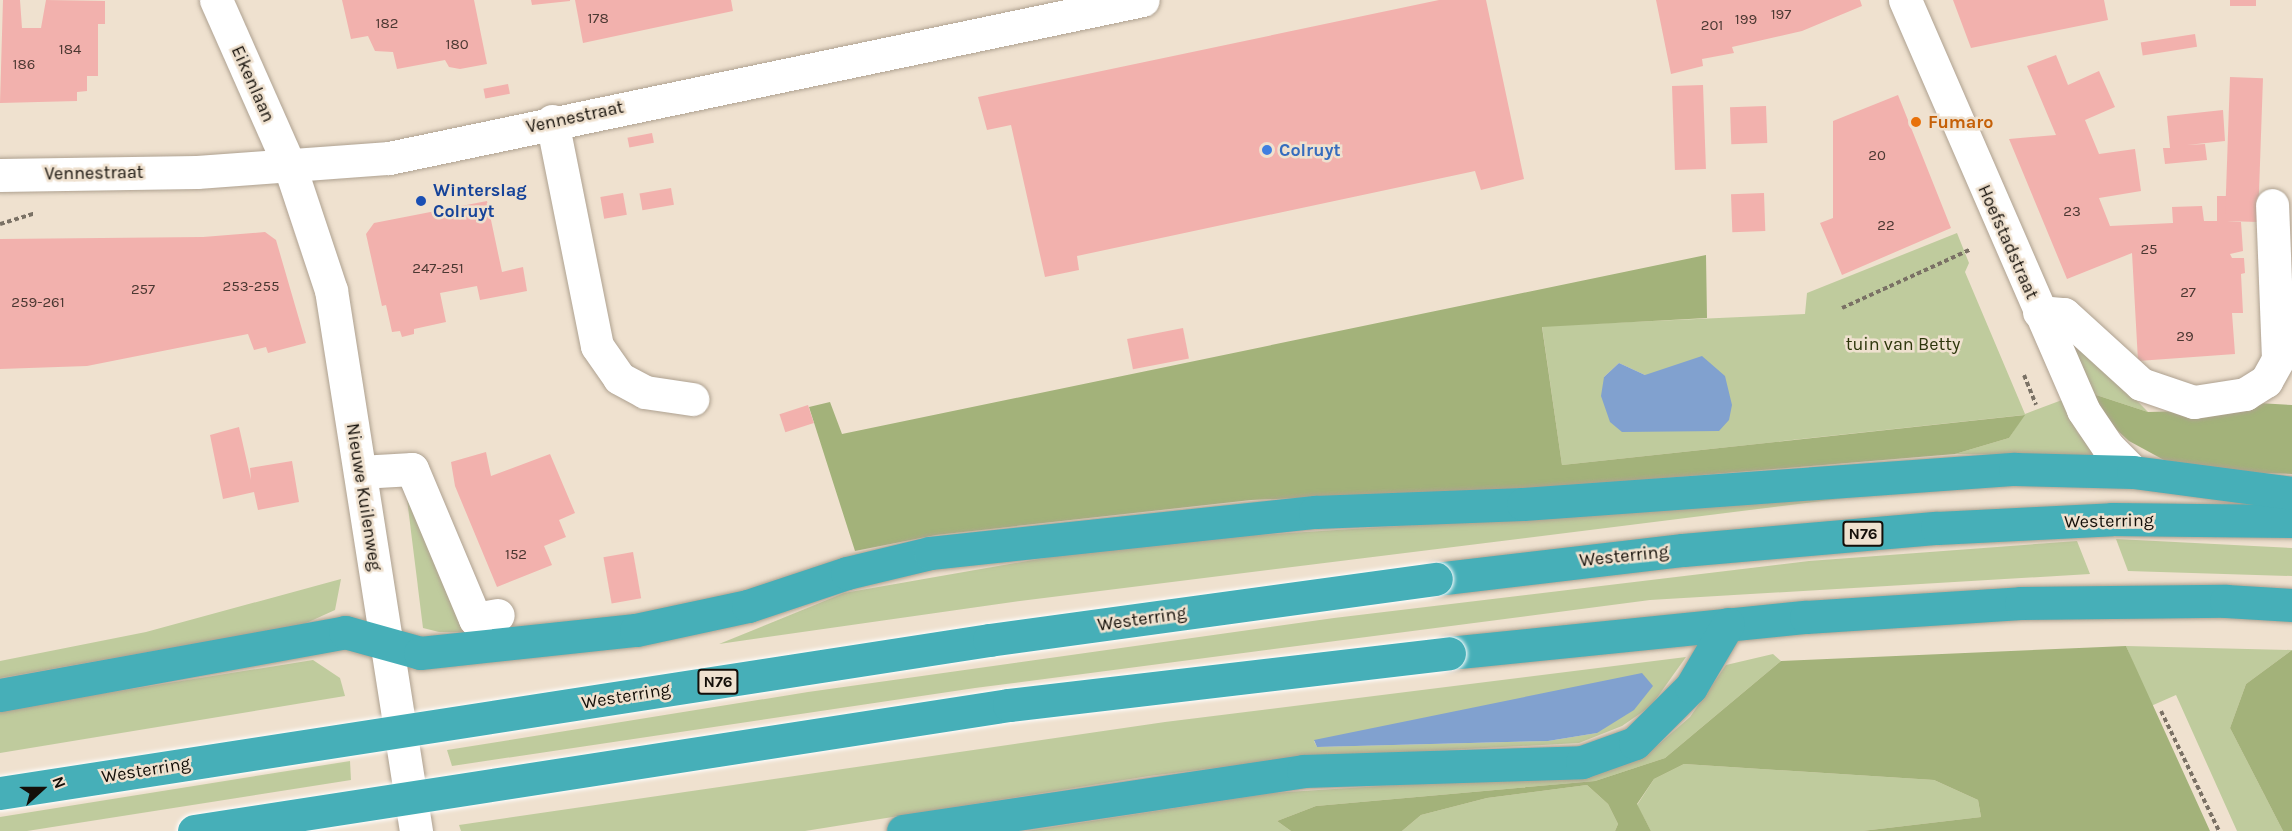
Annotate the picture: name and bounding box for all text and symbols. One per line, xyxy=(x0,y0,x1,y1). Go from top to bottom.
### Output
house number: 197 xyxy=(1771,6,1791,24)
house number: 178 xyxy=(587,10,609,28)
house number: 199 xyxy=(1735,11,1757,29)
house number: 182 xyxy=(376,15,398,33)
house number: 201 xyxy=(1701,17,1723,35)
house number: 180 xyxy=(445,36,469,54)
house number: 184 xyxy=(59,41,81,59)
street label: Eikenlaan xyxy=(227,42,279,126)
house number: 186 xyxy=(13,56,35,74)
street label: Vennestraat xyxy=(524,96,626,138)
place label: Fumaro xyxy=(1928,111,1994,133)
marker: Fumaro xyxy=(1909,115,1923,129)
place label: Colruyt xyxy=(1279,139,1341,161)
marker: Colruyt xyxy=(1260,143,1274,157)
house number: 20 xyxy=(1868,147,1886,165)
street label: Vennestraat xyxy=(44,161,144,185)
place label: Winterslag Colruyt xyxy=(433,180,527,222)
street label: Hoefstadstraat xyxy=(1973,181,2043,303)
marker: Winterslag Colruyt xyxy=(414,194,428,208)
house number: 23 xyxy=(2063,203,2081,221)
house number: 22 xyxy=(1877,217,1895,235)
house number: 25 xyxy=(2140,241,2158,259)
house number: 247-251 xyxy=(412,260,464,278)
house number: 253-255 xyxy=(223,278,279,296)
house number: 257 xyxy=(131,281,155,299)
house number: 27 xyxy=(2180,284,2196,302)
house number: 259-261 xyxy=(11,294,65,312)
house number: 29 xyxy=(2176,328,2194,346)
park label: tuin van Betty xyxy=(1846,333,1960,355)
street label: Nieuwe Kuilenweg xyxy=(342,422,386,572)
street label: Westerring xyxy=(2064,509,2154,533)
road number: N76 xyxy=(1842,521,1884,547)
street label: Westerring xyxy=(1578,541,1670,571)
house number: 152 xyxy=(505,546,527,564)
street label: Westerring xyxy=(1096,602,1188,636)
road number: N76 xyxy=(697,669,739,695)
street label: Westerring xyxy=(580,678,672,714)
street label: Westerring xyxy=(100,752,192,788)
north arrow xyxy=(12,759,72,819)
text: N xyxy=(48,774,70,791)

